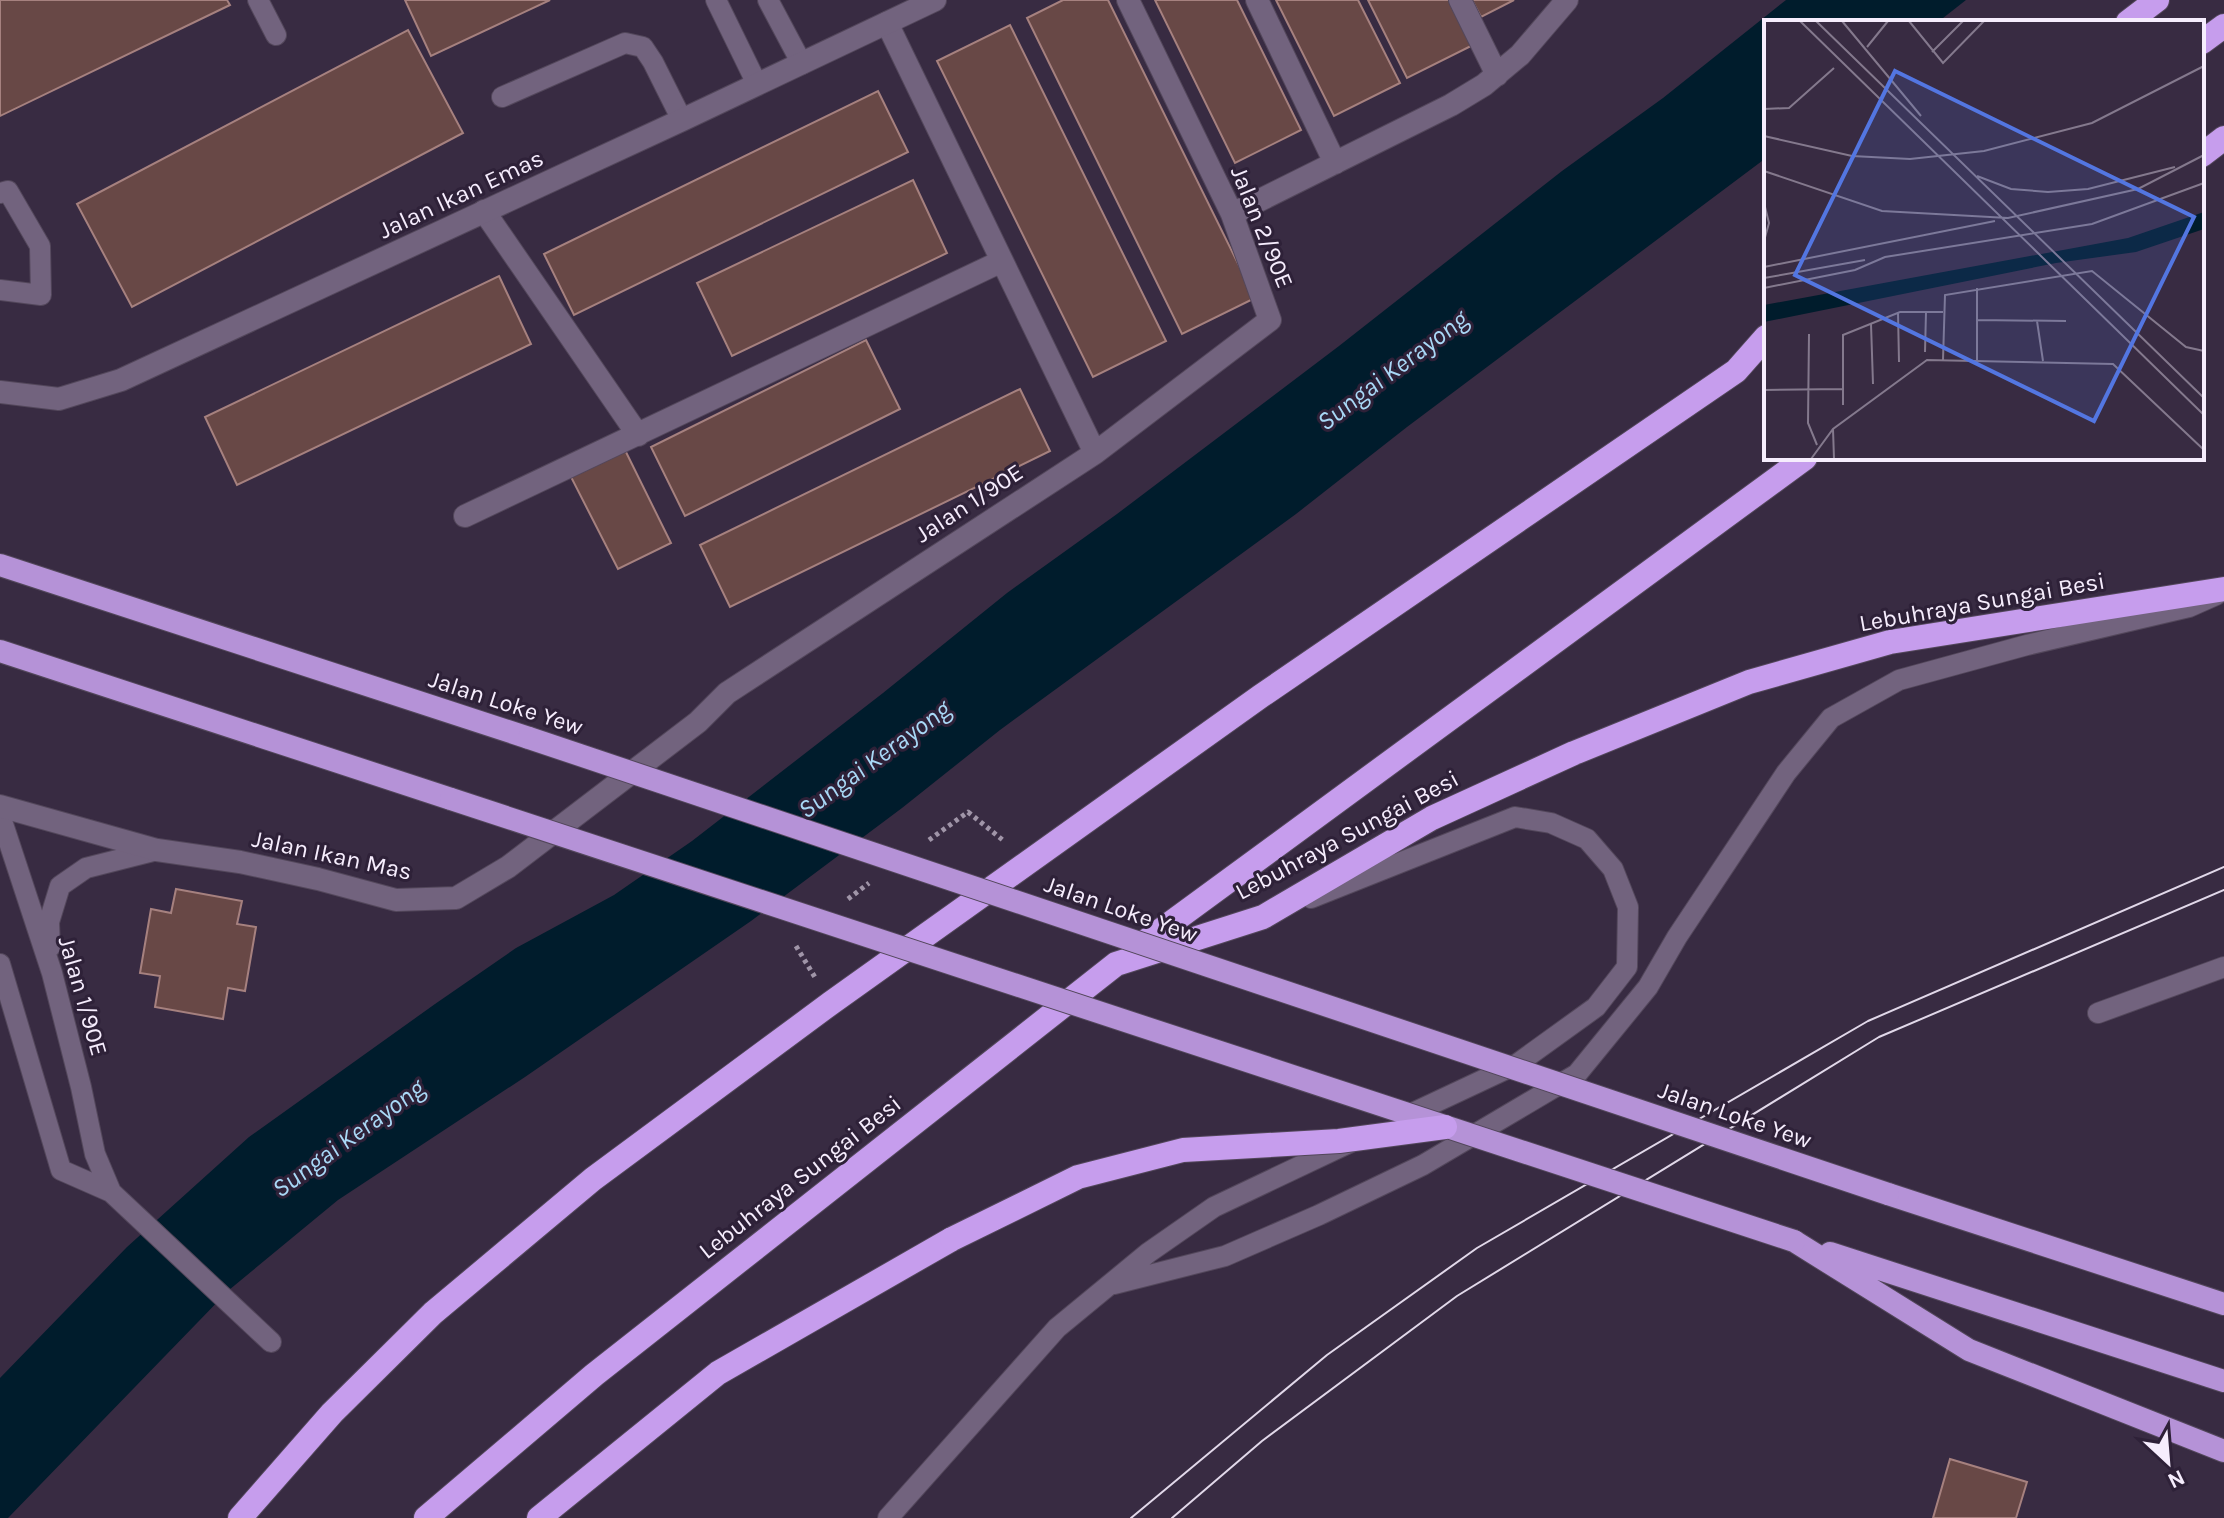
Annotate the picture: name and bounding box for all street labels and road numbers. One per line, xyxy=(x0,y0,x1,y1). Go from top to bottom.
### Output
street label: Jalan Ikan Emas xyxy=(374,144,548,244)
street label: Jalan 2/90E xyxy=(1225,162,1299,292)
street label: Jalan 1/90E xyxy=(910,458,1028,548)
street label: Lebuhraya Sungai Besi xyxy=(1857,567,2107,637)
street label: Jalan Loke Yew xyxy=(425,665,587,741)
street label: Lebuhraya Sungai Besi xyxy=(1231,764,1463,906)
street label: Jalan Ikan Mas xyxy=(249,824,415,886)
street label: Jalan Loke Yew xyxy=(1041,870,1201,948)
street label: Jalan 1/90E xyxy=(53,933,113,1059)
street label: Jalan Loke Yew xyxy=(1655,1076,1815,1154)
street label: Lebuhraya Sungai Besi xyxy=(693,1089,907,1265)

